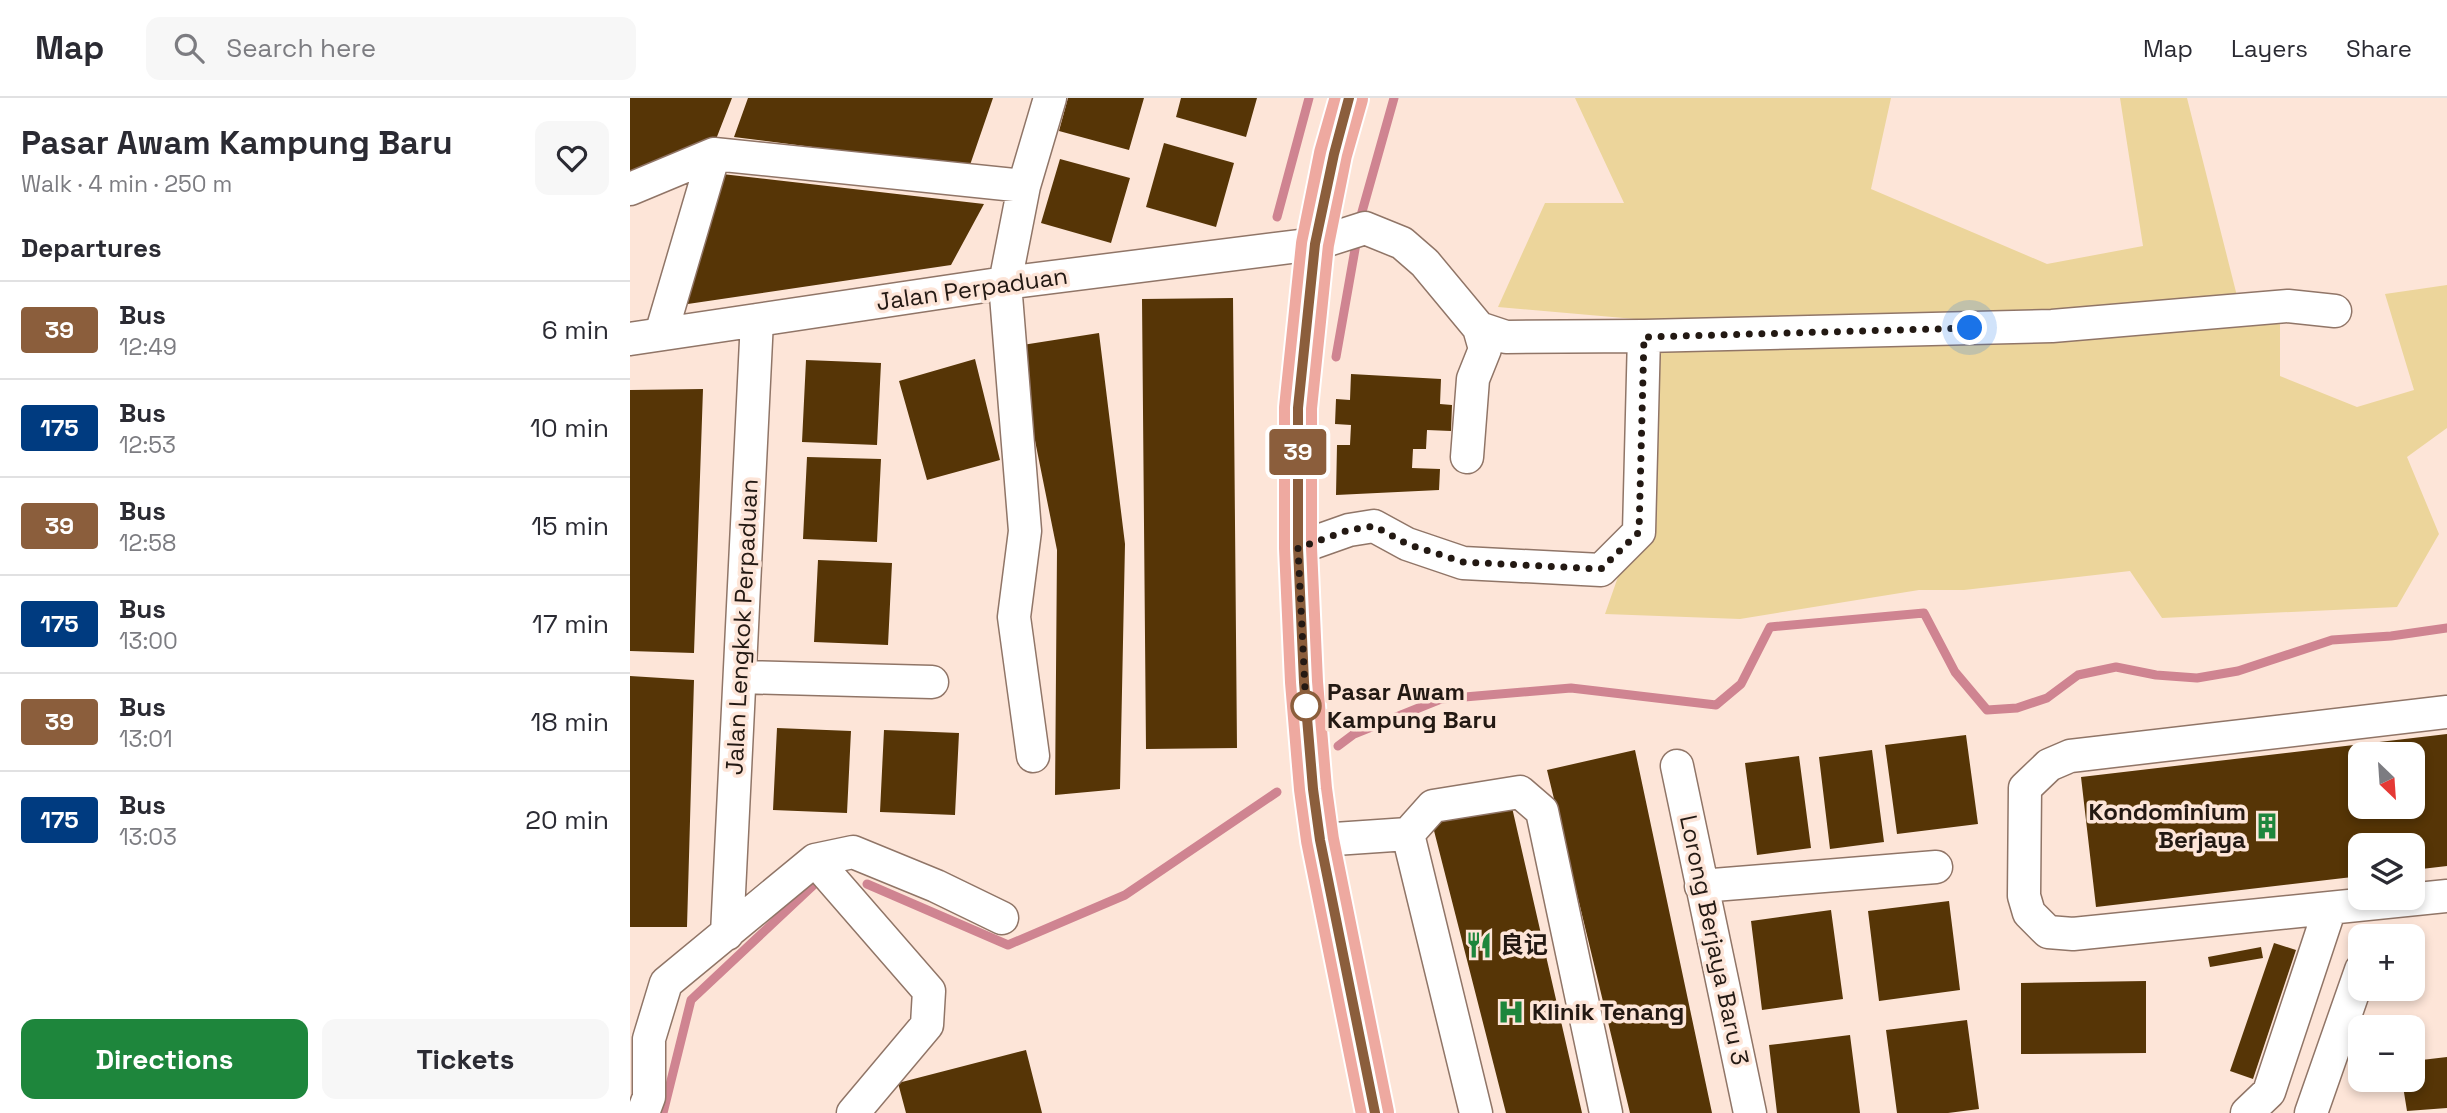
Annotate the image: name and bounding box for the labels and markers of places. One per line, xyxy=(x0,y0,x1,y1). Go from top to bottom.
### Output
place label: Pasar Awam Kampung Baru xyxy=(1327,676,1497,735)
marker: Pasar Awam Kampung Baru xyxy=(1291,691,1321,721)
place label: Kondominium Berjaya xyxy=(2089,796,2246,855)
building icon: Kondominium Berjaya xyxy=(2252,811,2282,841)
place label: 良记 xyxy=(1500,929,1548,960)
restaurant icon: 良记 xyxy=(1464,930,1494,960)
place label: Klinik Tenang xyxy=(1532,996,1684,1027)
hospital icon: Klinik Tenang xyxy=(1496,997,1526,1027)

